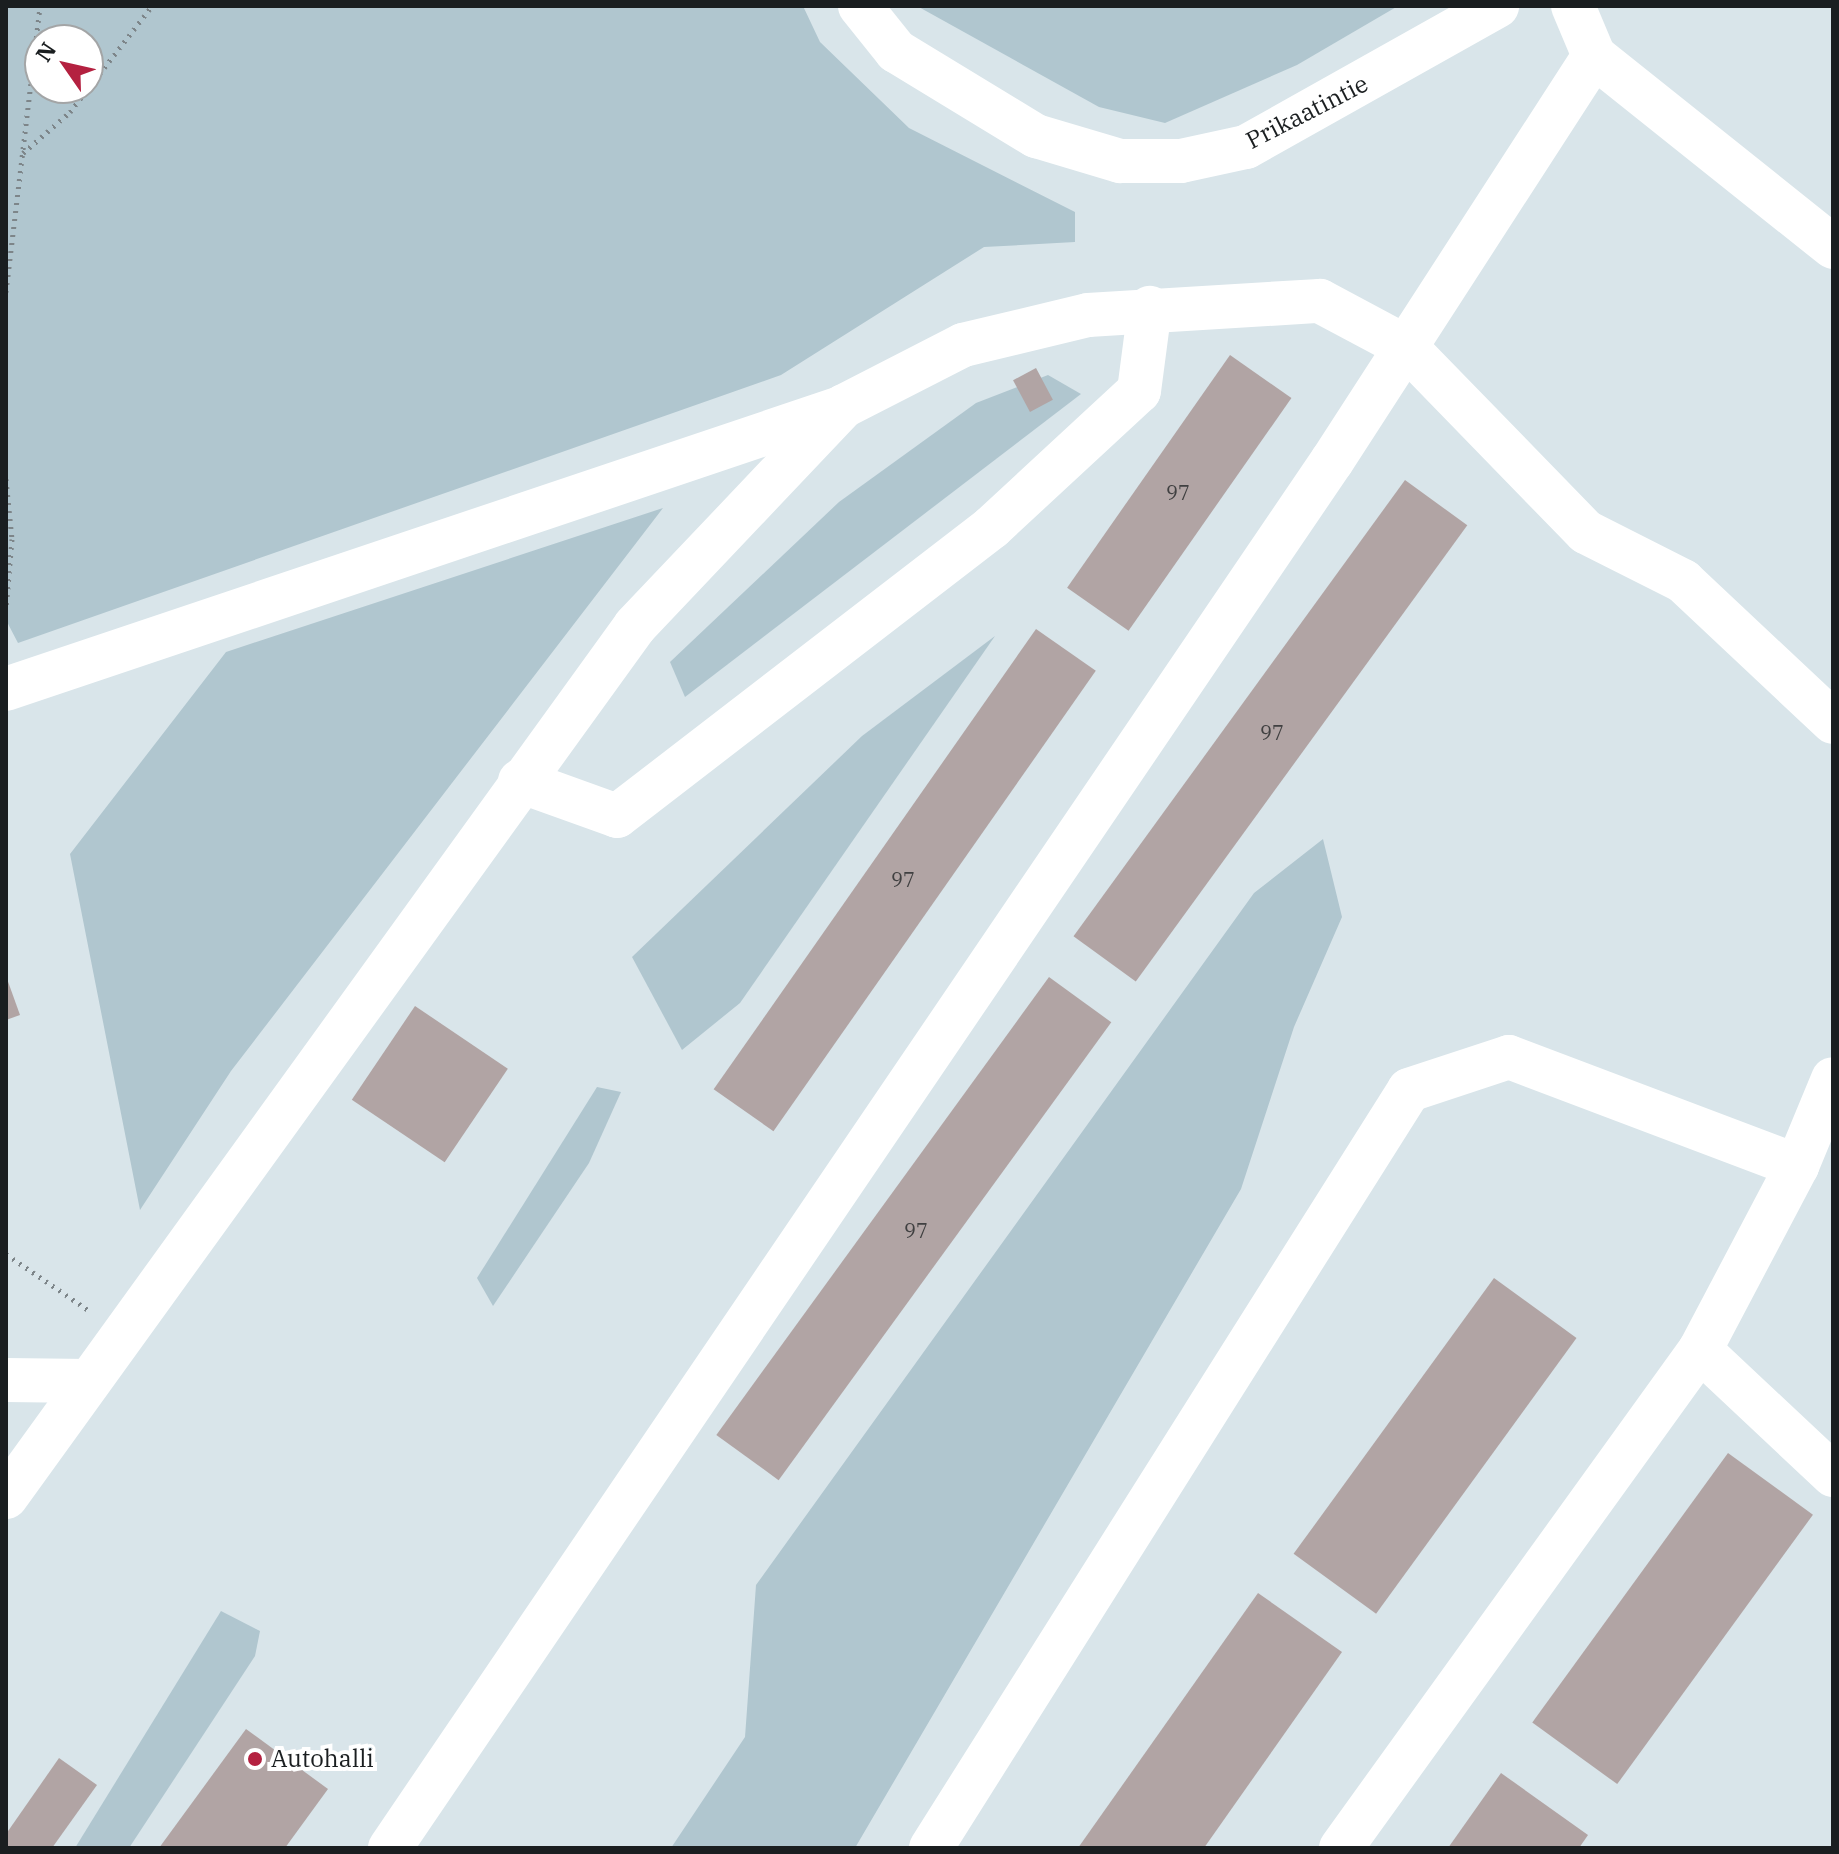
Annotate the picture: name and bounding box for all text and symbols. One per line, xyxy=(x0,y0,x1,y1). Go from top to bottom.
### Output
north arrow xyxy=(24,24,104,104)
text: N xyxy=(28,36,62,67)
street label: Prikaatintie xyxy=(1241,69,1373,155)
house number: 97 xyxy=(1166,480,1190,504)
house number: 97 xyxy=(1260,720,1284,744)
house number: 97 xyxy=(891,867,915,891)
house number: 97 xyxy=(904,1218,928,1242)
place label: Autohalli xyxy=(271,1745,374,1773)
marker: Autohalli xyxy=(246,1750,264,1768)

